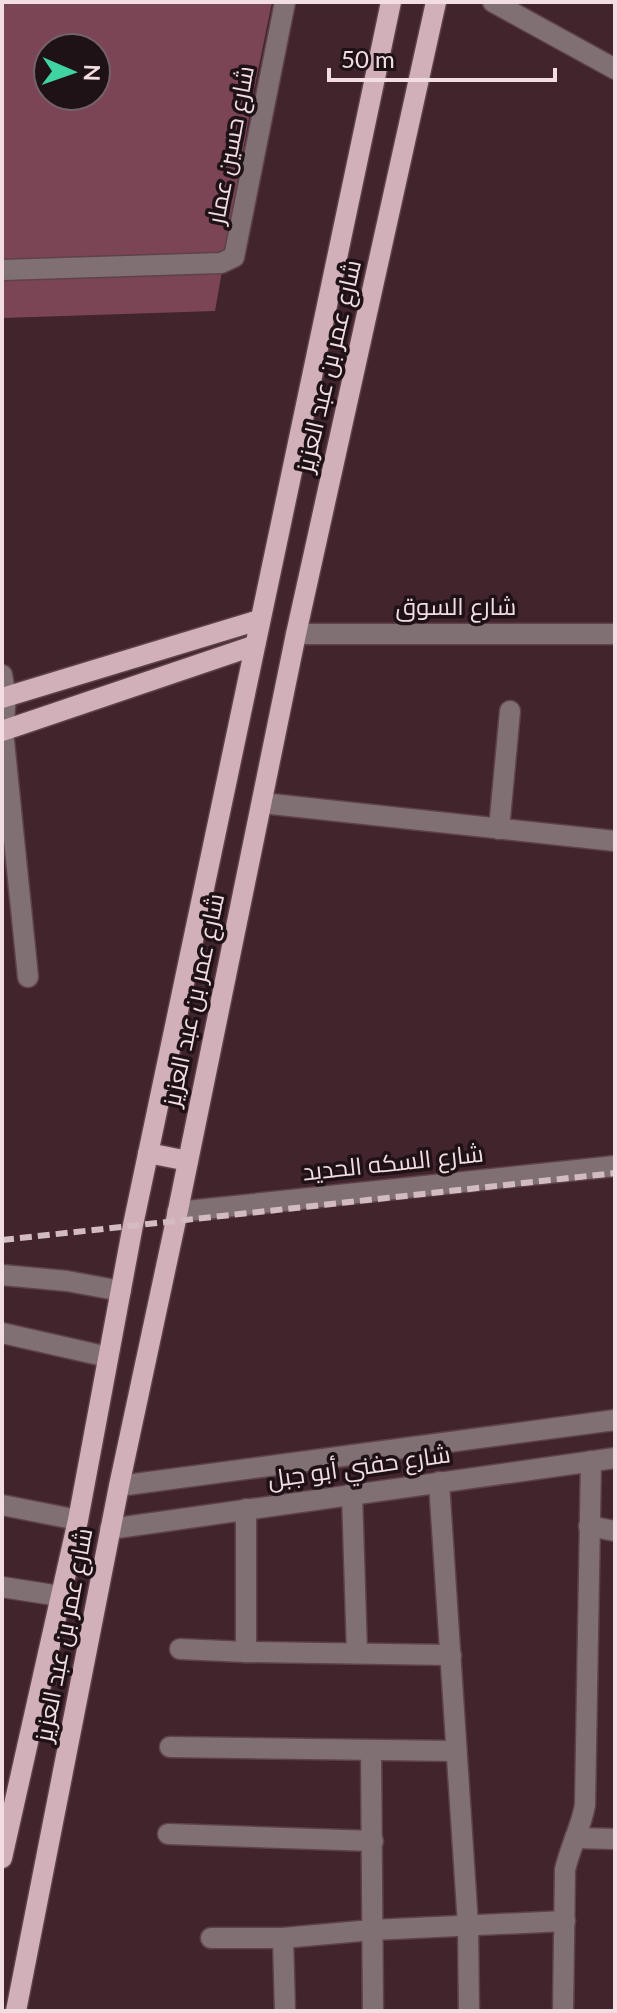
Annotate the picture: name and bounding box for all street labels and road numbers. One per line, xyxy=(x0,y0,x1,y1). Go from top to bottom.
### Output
street label: شارع حسين عمار xyxy=(200,63,262,229)
street label: شارع عمر بن عبد العزيز xyxy=(289,257,369,477)
street label: شارع السوق xyxy=(396,591,516,623)
street label: شارع عمر بن عبد العزيز xyxy=(155,891,232,1111)
street label: شارع السكه الحديد xyxy=(301,1138,485,1188)
street label: شارع حفني أبو جبل xyxy=(266,1438,453,1499)
street label: شارع عمر بن عبد العزيز xyxy=(27,1525,100,1747)

